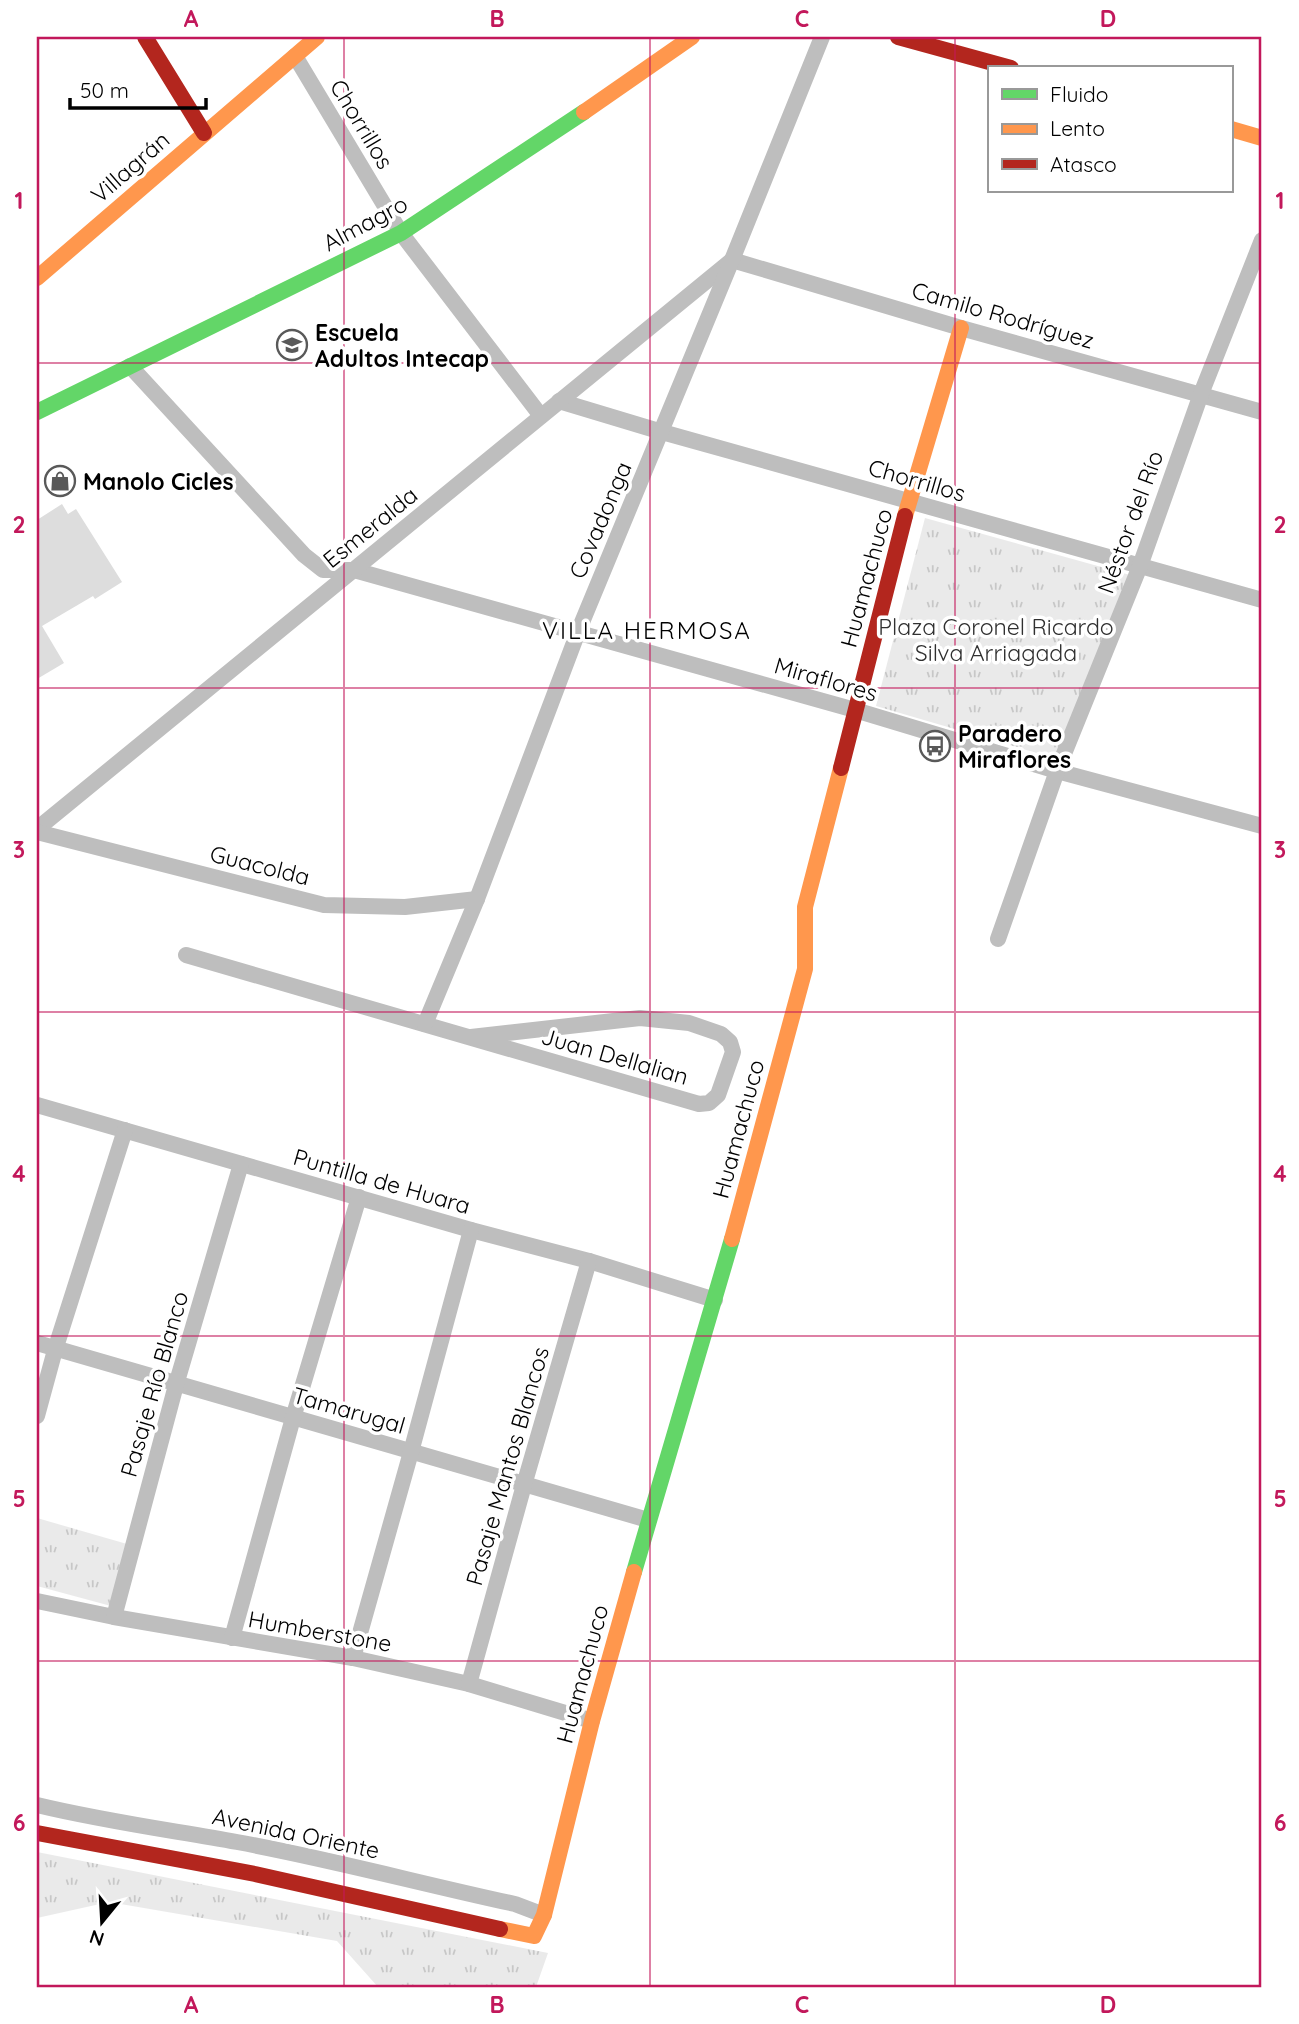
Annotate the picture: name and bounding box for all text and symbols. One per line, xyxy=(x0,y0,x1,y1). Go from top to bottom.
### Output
text: A xyxy=(184,4,199,33)
text: B xyxy=(489,4,505,33)
text: C xyxy=(795,4,809,33)
text: D xyxy=(1100,4,1116,33)
scale bar xyxy=(70,66,206,110)
legend xyxy=(988,66,1232,192)
street label: Chorrillos xyxy=(324,74,400,174)
text: 50 m xyxy=(80,77,129,103)
text: Fluido xyxy=(1050,81,1108,107)
text: Lento xyxy=(1050,115,1105,141)
street label: Villagrán xyxy=(85,125,175,209)
text: Atasco xyxy=(1050,151,1117,177)
text: 1 xyxy=(15,186,23,215)
text: 1 xyxy=(1276,186,1284,215)
street label: Almagro xyxy=(318,189,412,257)
street label: Camilo Rodríguez xyxy=(909,275,1097,355)
place label: Escuela Adultos Intecap xyxy=(315,318,489,373)
school or university icon: Escuela Adultos Intecap xyxy=(275,328,309,362)
street label: Néstor del Río xyxy=(1091,447,1169,597)
street label: Chorrillos xyxy=(865,452,969,508)
street label: Covadonga xyxy=(562,457,638,583)
shop icon: Manolo Cicles xyxy=(43,464,77,498)
place label: Manolo Cicles xyxy=(83,467,234,496)
street label: Esmeralda xyxy=(317,480,423,574)
street label: Huamachuco xyxy=(834,505,898,651)
text: 2 xyxy=(12,510,26,539)
text: 2 xyxy=(1273,510,1287,539)
park label: Plaza Coronel Ricardo Silva Arriagada xyxy=(878,612,1114,667)
district label: VILLA HERMOSA xyxy=(542,615,752,645)
street label: Miraflores xyxy=(771,650,881,708)
place label: Paradero Miraflores xyxy=(958,719,1071,774)
bus stop icon: Paradero Miraflores xyxy=(918,729,952,763)
text: 3 xyxy=(13,835,25,864)
text: 3 xyxy=(1274,835,1286,864)
street label: Guacolda xyxy=(207,839,313,891)
street label: Juan Dellalian xyxy=(538,1021,692,1091)
street label: Huamachuco xyxy=(706,1056,770,1202)
street label: Puntilla de Huara xyxy=(290,1142,474,1220)
text: 4 xyxy=(12,1159,26,1188)
text: 4 xyxy=(1273,1159,1287,1188)
street label: Pasaje Río Blanco xyxy=(114,1288,194,1480)
street label: Pasaje Mantos Blancos xyxy=(459,1343,555,1589)
street label: Tamarugal xyxy=(289,1380,409,1440)
text: 5 xyxy=(12,1484,26,1513)
text: 5 xyxy=(1273,1484,1287,1513)
street label: Huamachuco xyxy=(550,1601,614,1747)
street label: Humberstone xyxy=(246,1604,394,1658)
street label: Avenida Oriente xyxy=(210,1801,382,1865)
text: 6 xyxy=(13,1808,25,1837)
text: 6 xyxy=(1274,1808,1286,1837)
north arrow xyxy=(66,1888,136,1958)
text: N xyxy=(86,1925,107,1952)
text: A xyxy=(184,1990,199,2019)
text: B xyxy=(489,1990,505,2019)
text: C xyxy=(795,1990,809,2019)
text: D xyxy=(1100,1990,1116,2019)

